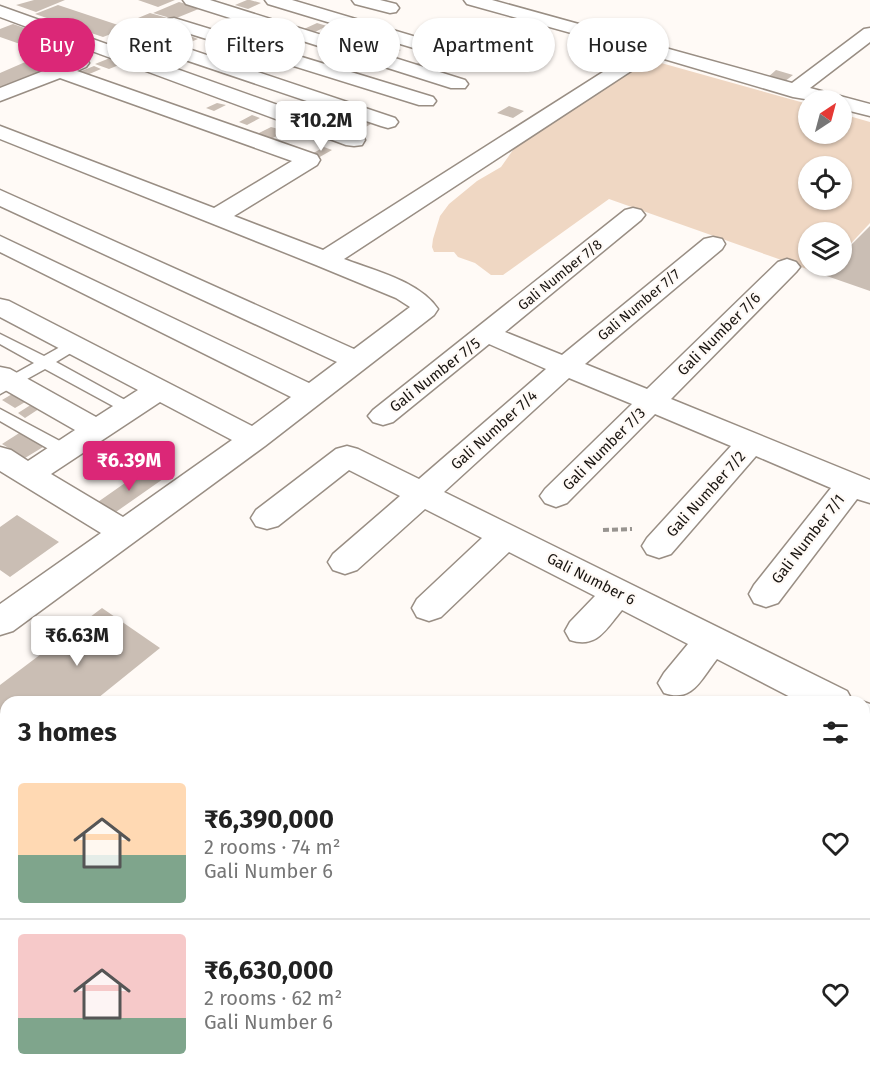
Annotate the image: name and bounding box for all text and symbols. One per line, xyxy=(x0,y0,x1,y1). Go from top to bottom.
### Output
chip: Buy xyxy=(18,18,95,72)
chip: Rent xyxy=(107,18,193,72)
chip: Filters xyxy=(205,18,305,72)
chip: New xyxy=(317,18,400,72)
chip: Apartment xyxy=(412,18,555,72)
chip: House xyxy=(567,18,669,72)
north arrow xyxy=(798,90,852,144)
map controls xyxy=(798,90,852,276)
pin: ₹10.2M xyxy=(272,101,370,152)
text: ₹10.2M xyxy=(290,108,352,132)
button: locate xyxy=(798,156,852,210)
button: layers xyxy=(798,222,852,276)
street label: Gali Number 7/8 xyxy=(515,236,606,314)
street label: Gali Number 7/7 xyxy=(594,266,684,344)
street label: Gali Number 7/6 xyxy=(674,289,764,379)
street label: Gali Number 7/5 xyxy=(386,334,484,416)
street label: Gali Number 7/4 xyxy=(447,387,541,473)
street label: Gali Number 7/3 xyxy=(559,404,649,494)
pin: ₹6.39M xyxy=(80,441,178,492)
street label: Gali Number 7/2 xyxy=(663,447,749,541)
text: ₹6.39M xyxy=(97,448,161,472)
street label: Gali Number 7/1 xyxy=(768,491,848,587)
street label: Gali Number 6 xyxy=(544,549,638,609)
pin: ₹6.63M xyxy=(28,616,126,667)
text: ₹6.63M xyxy=(45,623,109,647)
icon: filters xyxy=(819,716,852,749)
text: 3 homes xyxy=(18,717,117,748)
text: ₹6,390,000 xyxy=(204,804,334,835)
icon: home xyxy=(66,807,138,879)
icon: heart xyxy=(819,827,852,860)
text: 2 rooms · 74 m² xyxy=(204,835,341,859)
text: Gali Number 6 xyxy=(204,859,333,883)
text: ₹6,630,000 xyxy=(204,955,333,986)
icon: home xyxy=(66,958,138,1030)
icon: heart xyxy=(819,978,852,1011)
text: 2 rooms · 62 m² xyxy=(204,986,342,1010)
text: Gali Number 6 xyxy=(204,1010,333,1034)

